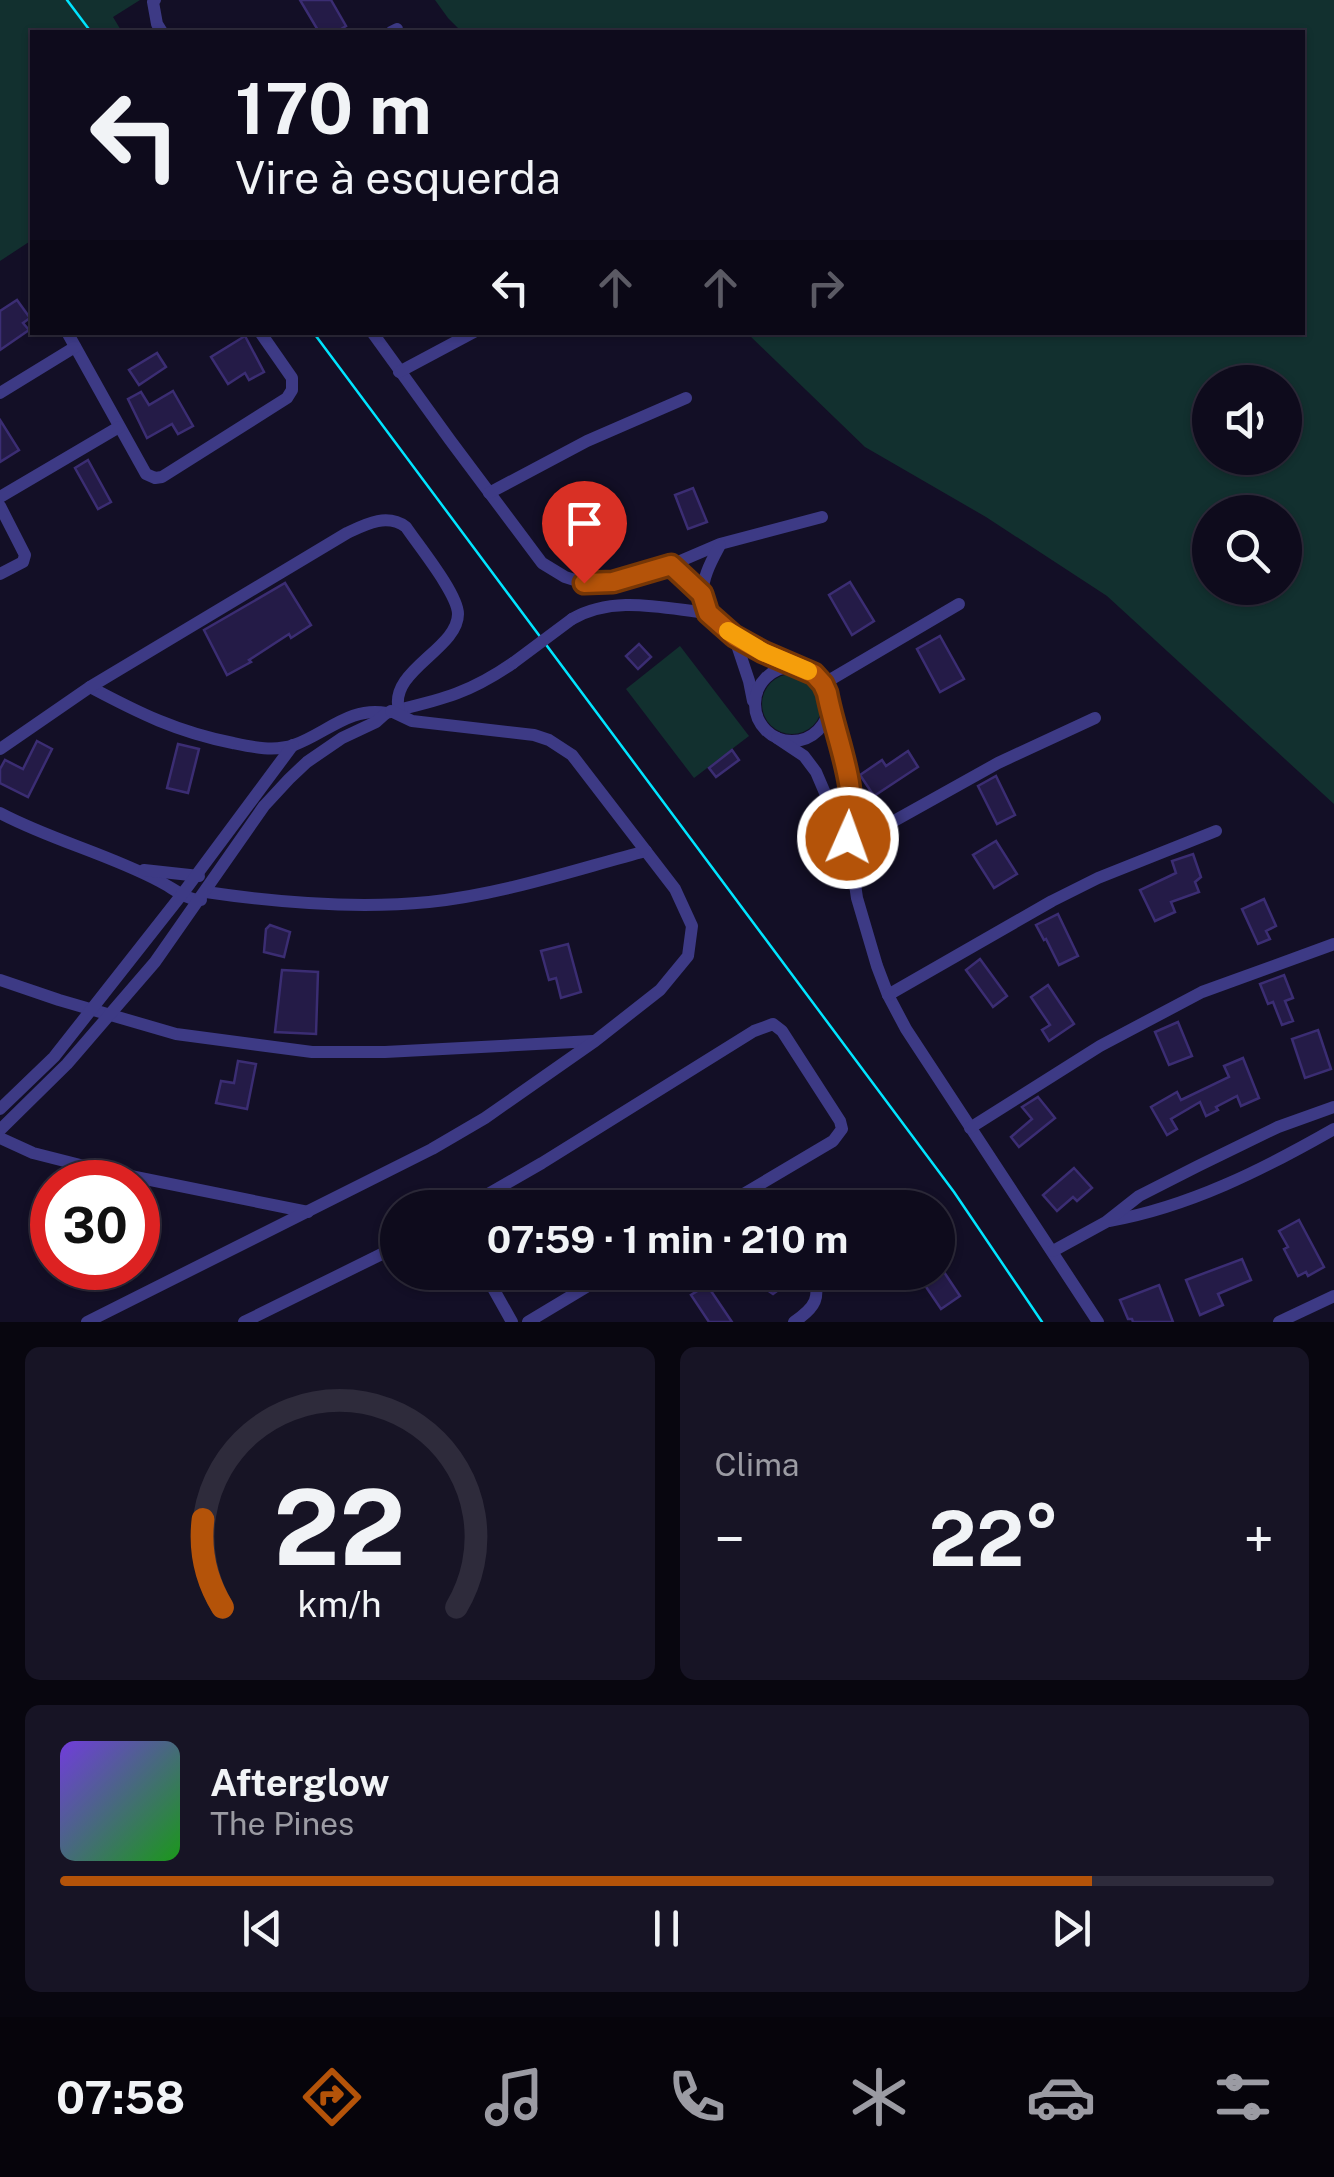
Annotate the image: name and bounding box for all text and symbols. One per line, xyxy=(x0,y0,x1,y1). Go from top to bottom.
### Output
text: 170 m xyxy=(235,67,432,150)
icon: left xyxy=(70,70,200,200)
text: Vire à esquerda xyxy=(235,151,561,204)
icon: left xyxy=(483,260,538,315)
icon: ahead xyxy=(588,260,643,315)
icon: ahead xyxy=(693,260,748,315)
icon: right xyxy=(798,260,853,315)
map controls xyxy=(1192,365,1302,605)
button: sound xyxy=(1192,365,1302,475)
pin xyxy=(542,481,627,584)
button: search xyxy=(1192,495,1302,605)
icon: arrive xyxy=(557,496,612,551)
position arrow xyxy=(796,786,900,890)
speed limit sign: 30 xyxy=(30,1160,160,1290)
text: 07:59 · 1 min · 210 m xyxy=(487,1217,848,1262)
text: Clima xyxy=(715,1446,800,1483)
text: 22 xyxy=(274,1466,406,1588)
text: 22° xyxy=(929,1495,1060,1583)
text: − xyxy=(715,1507,745,1571)
text: + xyxy=(1244,1507,1274,1571)
text: km/h xyxy=(298,1583,382,1625)
text: Afterglow xyxy=(210,1760,390,1805)
text: The Pines xyxy=(210,1805,354,1842)
icon: previous xyxy=(235,1901,290,1956)
icon: pause xyxy=(639,1901,694,1956)
icon: next xyxy=(1044,1901,1099,1956)
icon: directions xyxy=(297,2062,367,2132)
icon: music xyxy=(479,2062,549,2132)
icon: phone xyxy=(662,2062,732,2132)
icon: climate xyxy=(844,2062,914,2132)
icon: car xyxy=(1026,2062,1096,2132)
icon: filters xyxy=(1208,2062,1278,2132)
text: 07:58 xyxy=(56,2071,185,2124)

